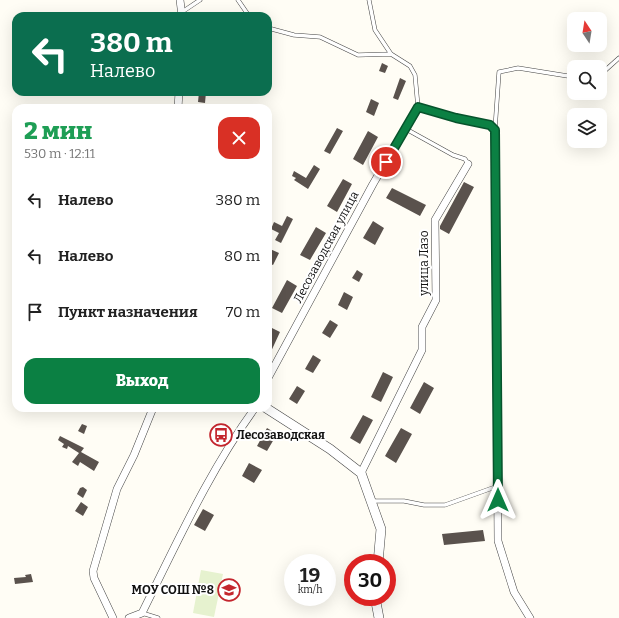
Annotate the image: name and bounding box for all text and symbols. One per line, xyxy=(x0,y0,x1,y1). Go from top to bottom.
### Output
north arrow xyxy=(567,12,607,52)
map controls xyxy=(567,12,607,148)
text: 380 m xyxy=(90,26,173,59)
icon: left xyxy=(24,28,76,80)
text: Налево xyxy=(90,60,155,82)
button: search xyxy=(567,60,607,100)
button: layers xyxy=(567,108,607,148)
text: 2 мин xyxy=(24,117,92,145)
button: close xyxy=(218,117,260,159)
pin xyxy=(369,145,403,179)
text: 530 m · 12:11 xyxy=(24,146,95,161)
icon: arrive xyxy=(375,151,397,173)
street label: Лесозаводская улица xyxy=(291,188,362,305)
icon: left xyxy=(24,189,46,211)
text: Налево xyxy=(58,191,113,209)
text: 380 m xyxy=(216,191,260,209)
street label: улица Лазо xyxy=(417,230,431,297)
icon: left xyxy=(24,245,46,267)
text: Налево xyxy=(58,247,113,265)
text: 80 m xyxy=(224,247,260,265)
icon: arrive xyxy=(24,301,46,323)
text: Пункт назначения xyxy=(58,303,198,321)
text: 70 m xyxy=(226,303,260,321)
button: Выход xyxy=(24,358,260,404)
bus stop icon: Лесозаводская xyxy=(208,422,234,448)
place label: Лесозаводская xyxy=(236,428,325,442)
position arrow xyxy=(477,479,519,521)
speed limit sign: 30 xyxy=(344,554,396,606)
text: 19 xyxy=(300,563,320,587)
school or university icon: МОУ СОШ №8 xyxy=(216,577,242,603)
place label: МОУ СОШ №8 xyxy=(132,583,214,597)
text: km/h xyxy=(298,584,322,596)

